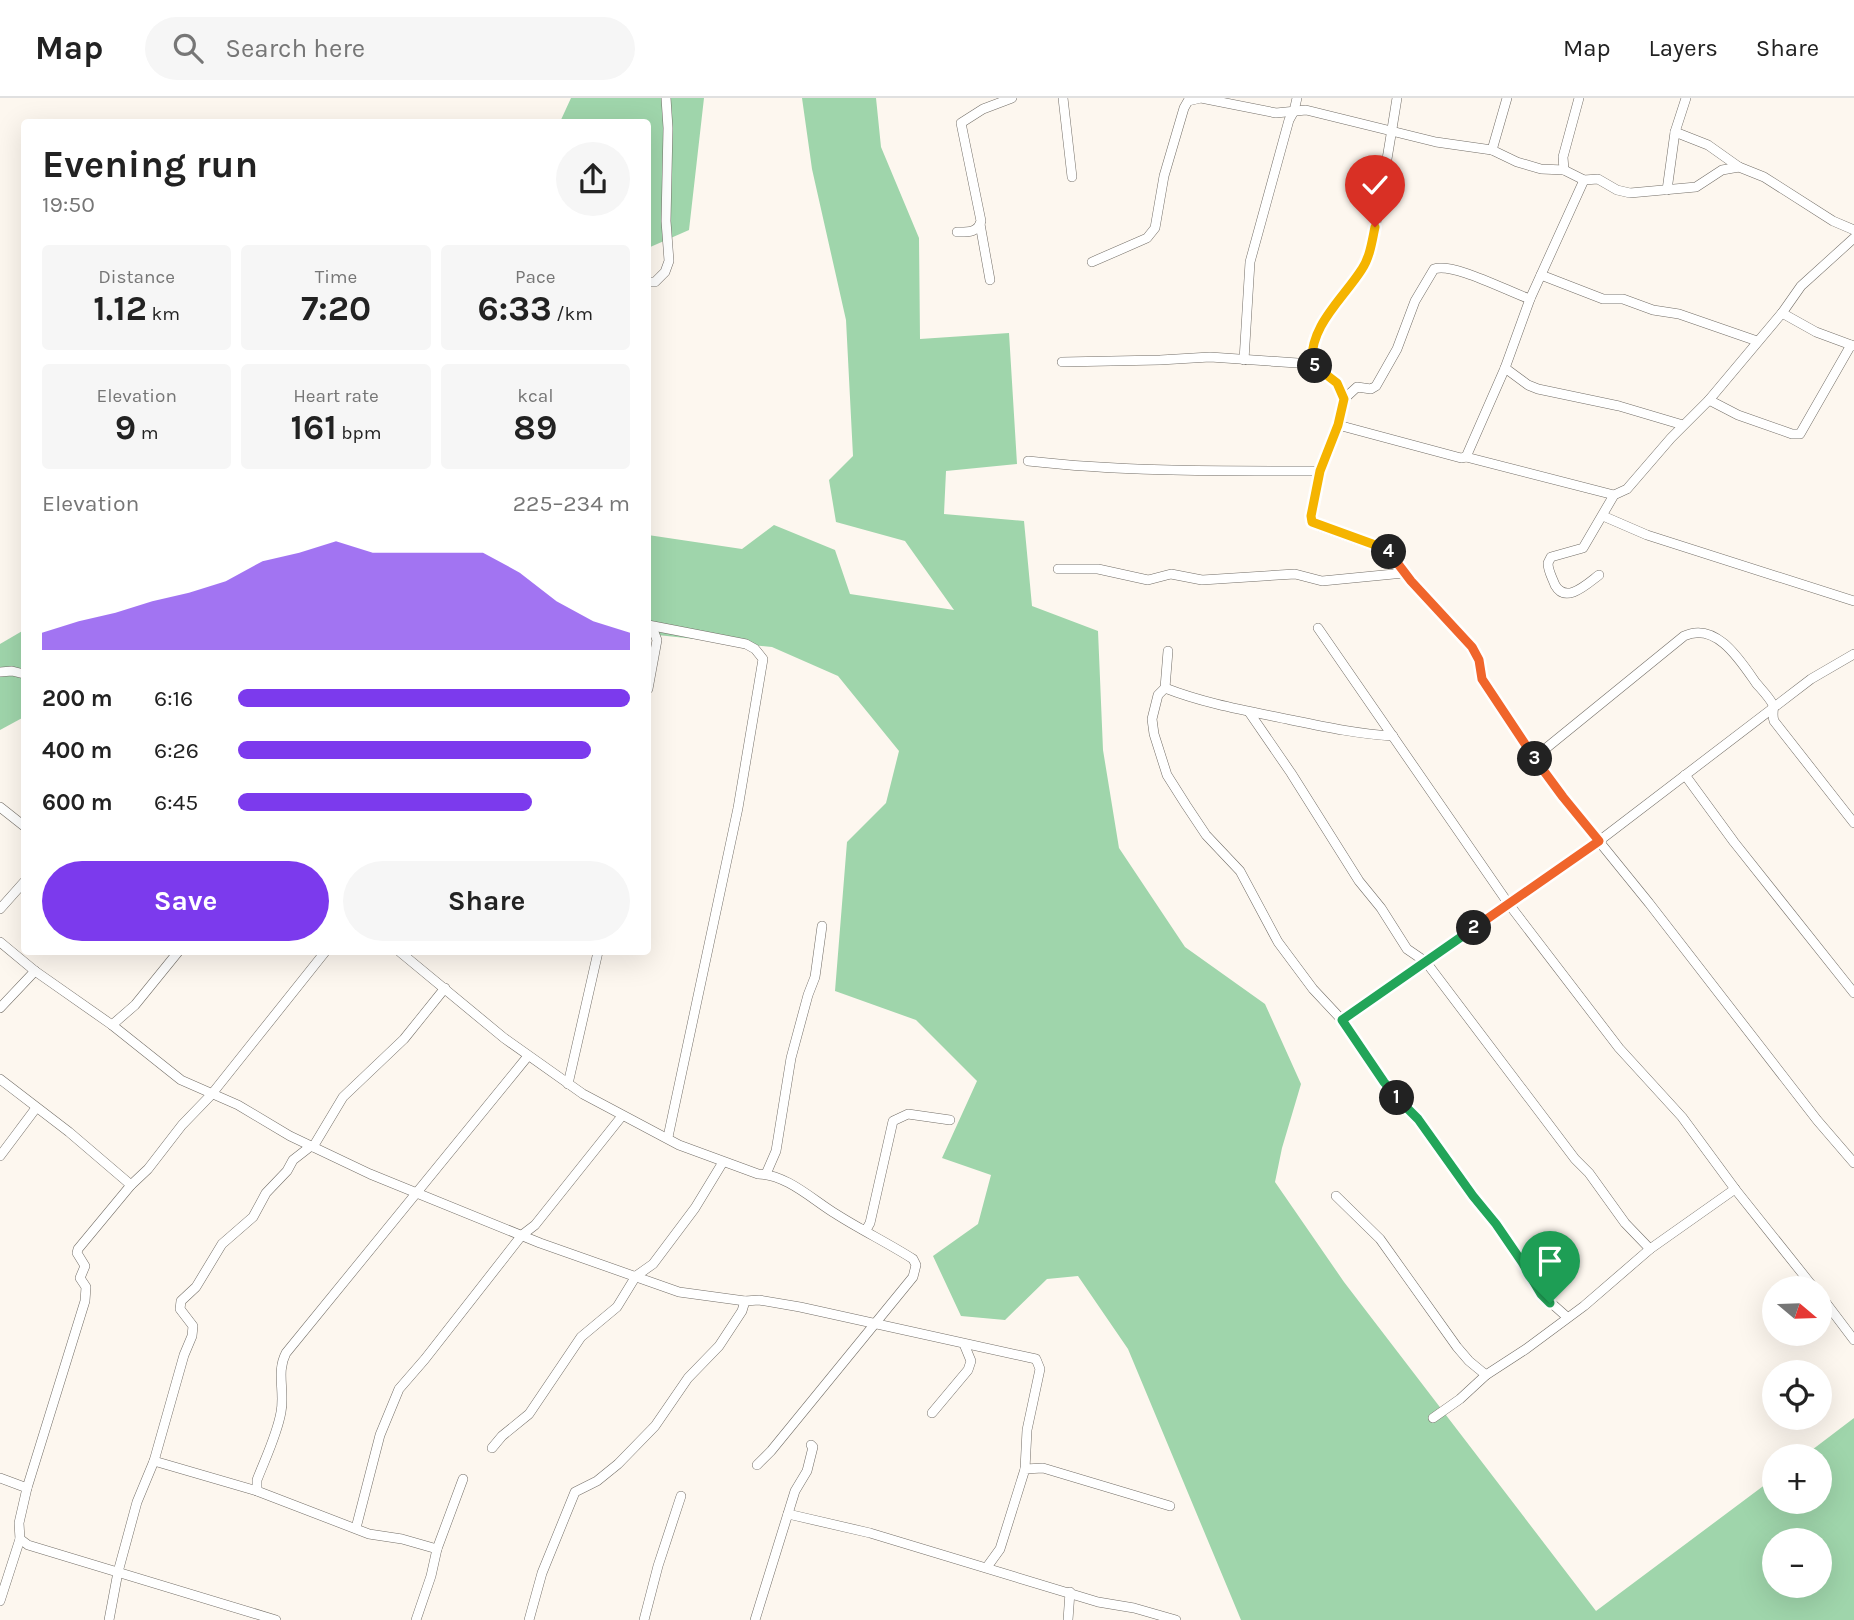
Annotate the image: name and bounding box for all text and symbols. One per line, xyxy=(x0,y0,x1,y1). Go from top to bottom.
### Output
search box xyxy=(145,17,635,80)
text: Map xyxy=(35,29,103,67)
icon: search xyxy=(169,29,207,67)
text: Search here xyxy=(225,33,365,64)
text: Map xyxy=(1563,34,1611,62)
text: Layers xyxy=(1649,34,1718,62)
text: Share xyxy=(1756,34,1819,62)
text: Evening run xyxy=(42,142,258,187)
button: share xyxy=(556,142,630,216)
pin xyxy=(1345,155,1405,227)
icon: check xyxy=(1356,166,1394,204)
text: 19:50 xyxy=(42,191,95,218)
text: Distance xyxy=(98,266,175,288)
text: Time xyxy=(315,266,357,288)
text: Pace xyxy=(515,266,556,288)
text: 1.12 xyxy=(93,288,147,329)
text: 7:20 xyxy=(301,288,371,329)
text: 6:33 xyxy=(478,288,552,329)
text: km xyxy=(147,303,180,325)
text: /km xyxy=(552,303,593,325)
pin: 5 xyxy=(1298,348,1332,384)
text: 5 xyxy=(1309,354,1320,376)
text: Elevation xyxy=(96,385,177,407)
text: Heart rate xyxy=(293,385,379,407)
text: kcal xyxy=(517,385,553,407)
text: 9 xyxy=(115,407,136,448)
text: 161 xyxy=(291,407,337,448)
text: 89 xyxy=(513,407,557,448)
text: m xyxy=(136,422,158,444)
text: bpm xyxy=(337,422,381,444)
text: Elevation xyxy=(42,490,139,517)
text: 225–234 m xyxy=(513,490,630,517)
pin: 4 xyxy=(1372,534,1406,570)
text: 4 xyxy=(1383,540,1394,562)
text: 200 m xyxy=(42,685,113,712)
text: 6:16 xyxy=(154,685,193,712)
text: 400 m xyxy=(42,737,112,764)
text: 6:26 xyxy=(154,737,199,764)
pin: 3 xyxy=(1518,742,1552,776)
text: 3 xyxy=(1529,747,1540,769)
text: 600 m xyxy=(42,789,113,816)
text: 6:45 xyxy=(154,789,198,816)
button: Save xyxy=(42,861,329,941)
button: Share xyxy=(343,861,630,941)
pin: 2 xyxy=(1456,910,1492,946)
text: 2 xyxy=(1468,916,1479,938)
pin: 1 xyxy=(1380,1080,1414,1116)
text: 1 xyxy=(1393,1086,1400,1108)
pin xyxy=(1520,1231,1580,1303)
icon: arrive xyxy=(1531,1242,1569,1280)
north arrow xyxy=(1762,1276,1832,1346)
map controls xyxy=(1762,1276,1832,1598)
button: locate xyxy=(1762,1360,1832,1430)
button: + xyxy=(1762,1444,1832,1514)
button: − xyxy=(1762,1528,1832,1598)

